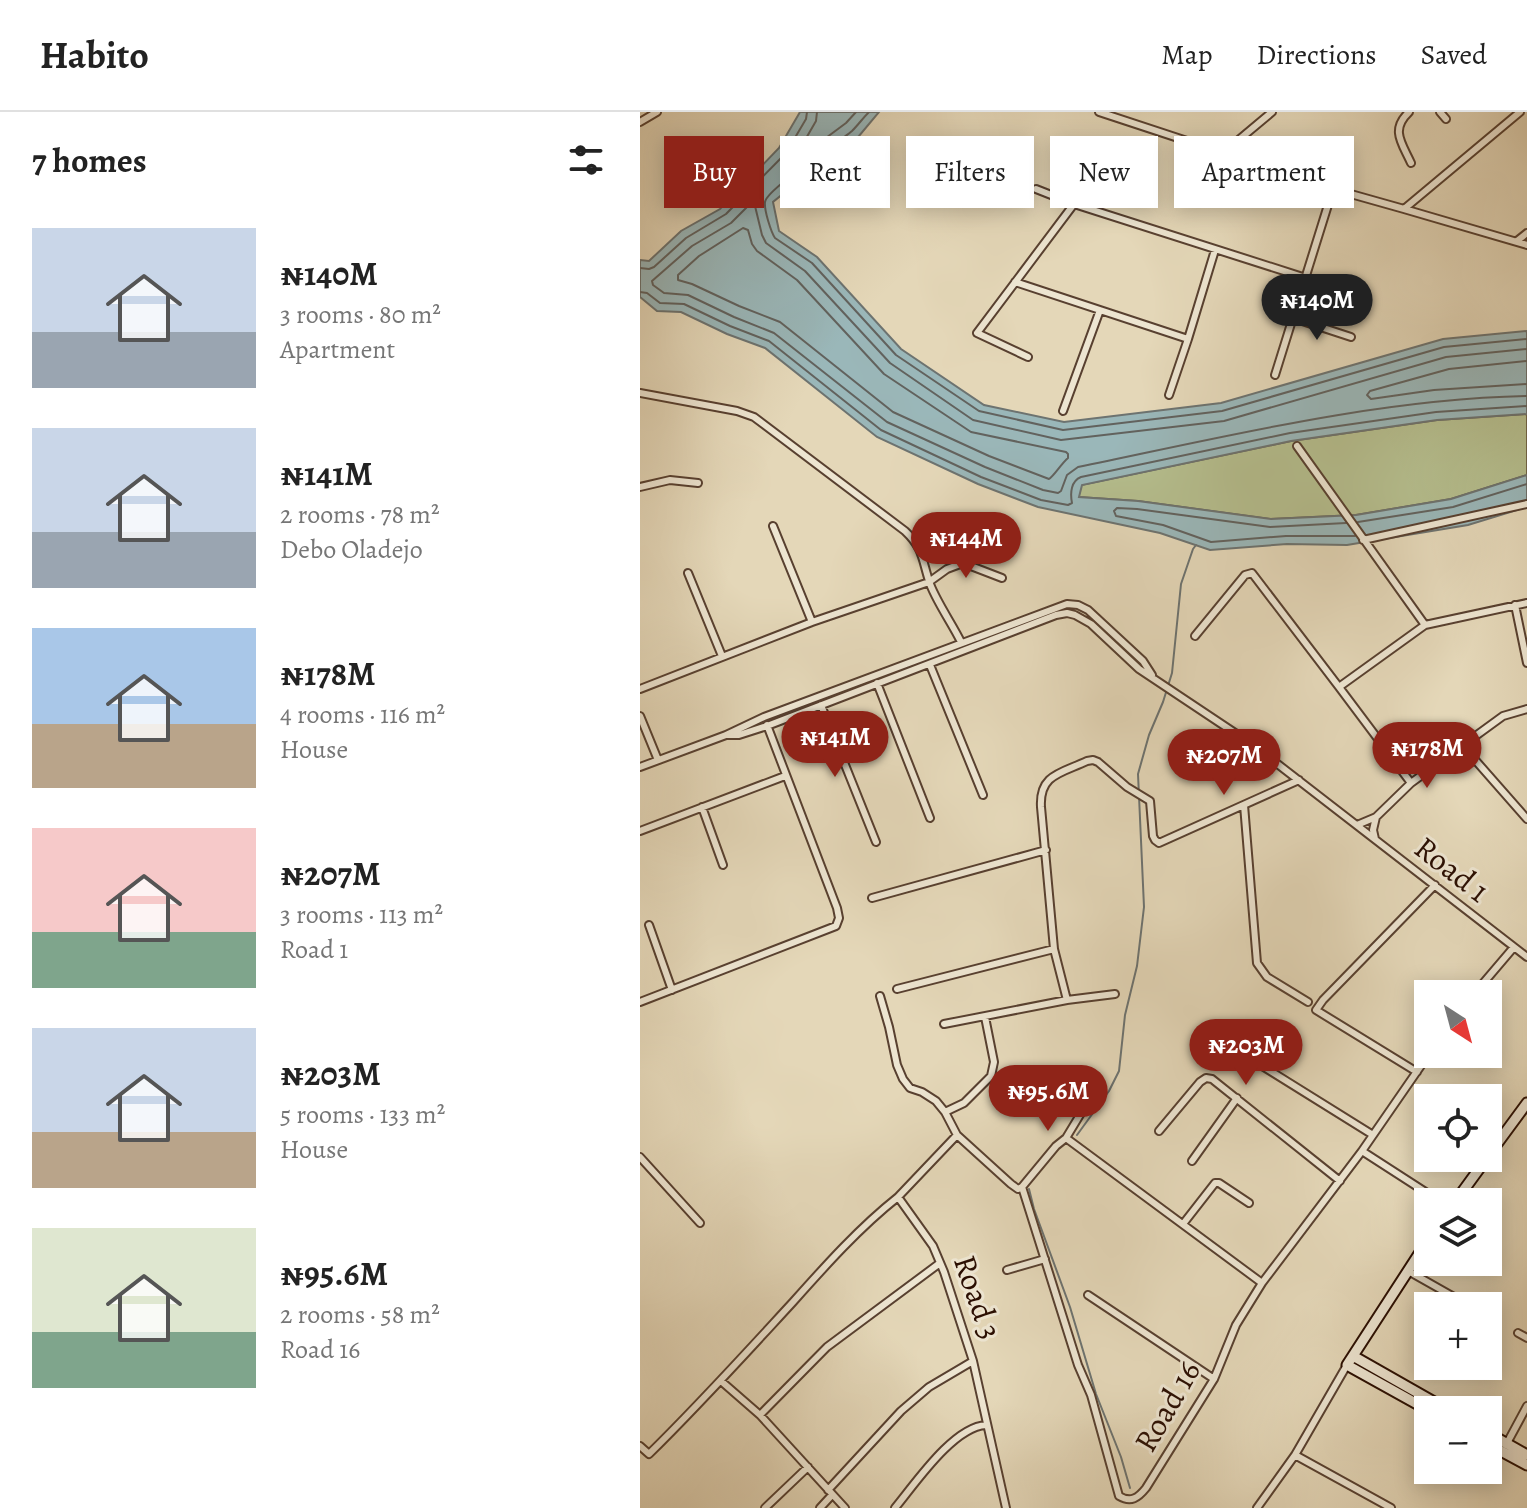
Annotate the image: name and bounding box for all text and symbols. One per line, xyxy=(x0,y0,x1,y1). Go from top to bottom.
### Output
text: Habito xyxy=(40,29,149,81)
text: Map xyxy=(1161,36,1212,74)
text: Directions xyxy=(1256,36,1377,74)
text: Saved xyxy=(1421,36,1487,74)
chip: Buy xyxy=(664,136,764,208)
chip: Rent xyxy=(780,136,890,208)
chip: Filters xyxy=(906,136,1034,208)
chip: New xyxy=(1050,136,1158,208)
chip: Apartment xyxy=(1174,136,1354,208)
text: 7 homes xyxy=(32,137,147,184)
icon: filters xyxy=(564,138,608,182)
text: ₦140M xyxy=(280,250,378,297)
icon: home xyxy=(96,260,192,356)
pin: ₦140M xyxy=(1261,274,1373,342)
text: ₦140M xyxy=(1280,282,1354,317)
text: 3 rooms · 80 m² xyxy=(280,297,441,332)
text: Apartment xyxy=(280,332,395,367)
text: ₦141M xyxy=(280,450,373,497)
icon: home xyxy=(96,460,192,556)
text: 2 rooms · 78 m² xyxy=(280,497,439,532)
pin: ₦144M xyxy=(910,512,1022,580)
text: ₦144M xyxy=(929,520,1003,555)
text: Debo Oladejo xyxy=(280,532,423,567)
text: ₦178M xyxy=(280,650,376,697)
icon: home xyxy=(96,660,192,756)
text: 4 rooms · 116 m² xyxy=(280,697,445,732)
pin: ₦141M xyxy=(779,711,891,779)
text: ₦141M xyxy=(799,719,871,754)
pin: ₦178M xyxy=(1371,722,1483,790)
pin: ₦207M xyxy=(1168,729,1280,797)
text: ₦178M xyxy=(1390,730,1464,765)
text: House xyxy=(280,732,348,767)
text: ₦207M xyxy=(1186,737,1262,772)
street label: Road 1 xyxy=(1405,826,1499,912)
text: ₦207M xyxy=(280,850,381,897)
icon: home xyxy=(96,860,192,956)
text: 3 rooms · 113 m² xyxy=(280,897,443,932)
text: Road 1 xyxy=(280,932,348,967)
north arrow xyxy=(1414,980,1502,1068)
map controls xyxy=(1414,980,1502,1484)
pin: ₦203M xyxy=(1190,1019,1302,1087)
text: ₦203M xyxy=(1207,1027,1285,1062)
text: ₦203M xyxy=(280,1050,381,1097)
icon: home xyxy=(96,1060,192,1156)
pin: ₦95.6M xyxy=(983,1065,1113,1133)
text: ₦95.6M xyxy=(1007,1073,1089,1108)
button: locate xyxy=(1414,1084,1502,1172)
text: 5 rooms · 133 m² xyxy=(280,1097,445,1132)
text: House xyxy=(280,1132,348,1167)
button: layers xyxy=(1414,1188,1502,1276)
street label: Road 3 xyxy=(943,1249,1013,1345)
text: ₦95.6M xyxy=(280,1250,388,1297)
icon: home xyxy=(96,1260,192,1356)
button: + xyxy=(1414,1292,1502,1380)
text: 2 rooms · 58 m² xyxy=(280,1297,440,1332)
text: Road 16 xyxy=(280,1332,360,1367)
street label: Road 16 xyxy=(1123,1352,1211,1460)
button: − xyxy=(1414,1396,1502,1484)

